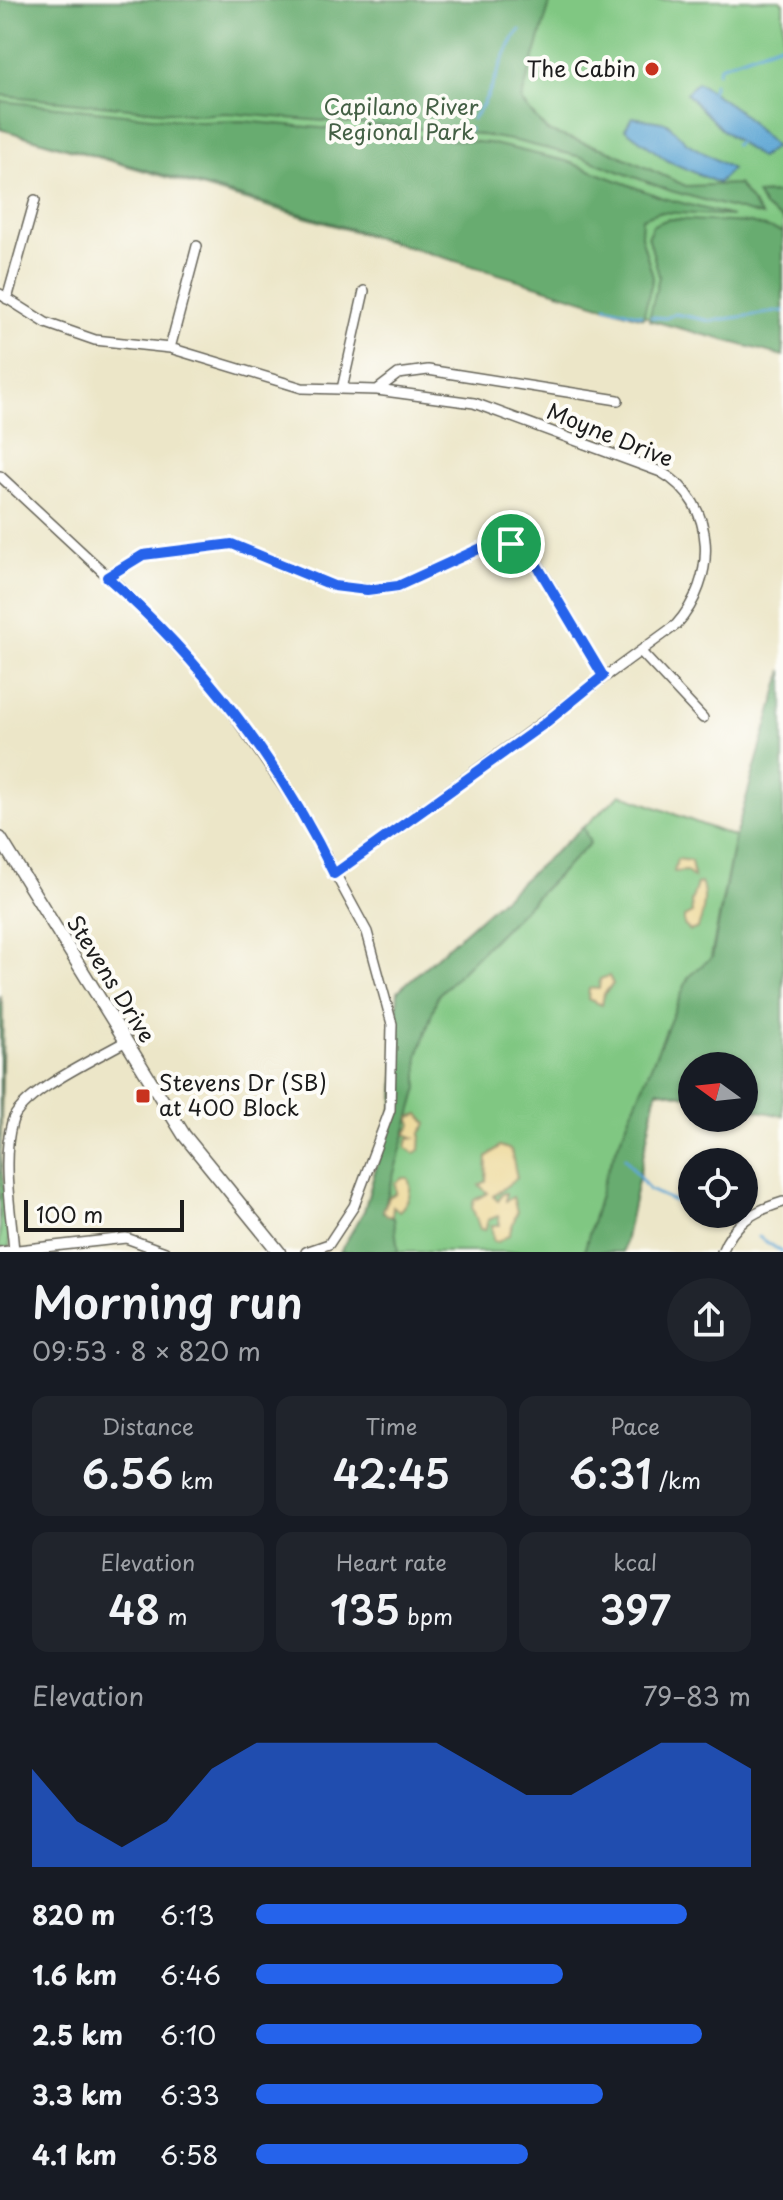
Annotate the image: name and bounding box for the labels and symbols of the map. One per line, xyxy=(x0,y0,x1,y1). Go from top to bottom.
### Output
place label: The Cabin xyxy=(527,51,636,84)
marker: The Cabin xyxy=(643,60,661,78)
park label: Capilano River Regional Park xyxy=(323,89,479,147)
street label: Moyne Drive xyxy=(542,393,679,474)
pin xyxy=(477,510,545,578)
street label: Stevens Drive xyxy=(60,908,165,1048)
north arrow xyxy=(678,1052,758,1132)
place label: Stevens Dr (SB) at 400 Block xyxy=(159,1065,327,1123)
marker: Stevens Dr (SB) at 400 Block xyxy=(134,1087,152,1105)
scale bar xyxy=(24,1196,184,1232)

